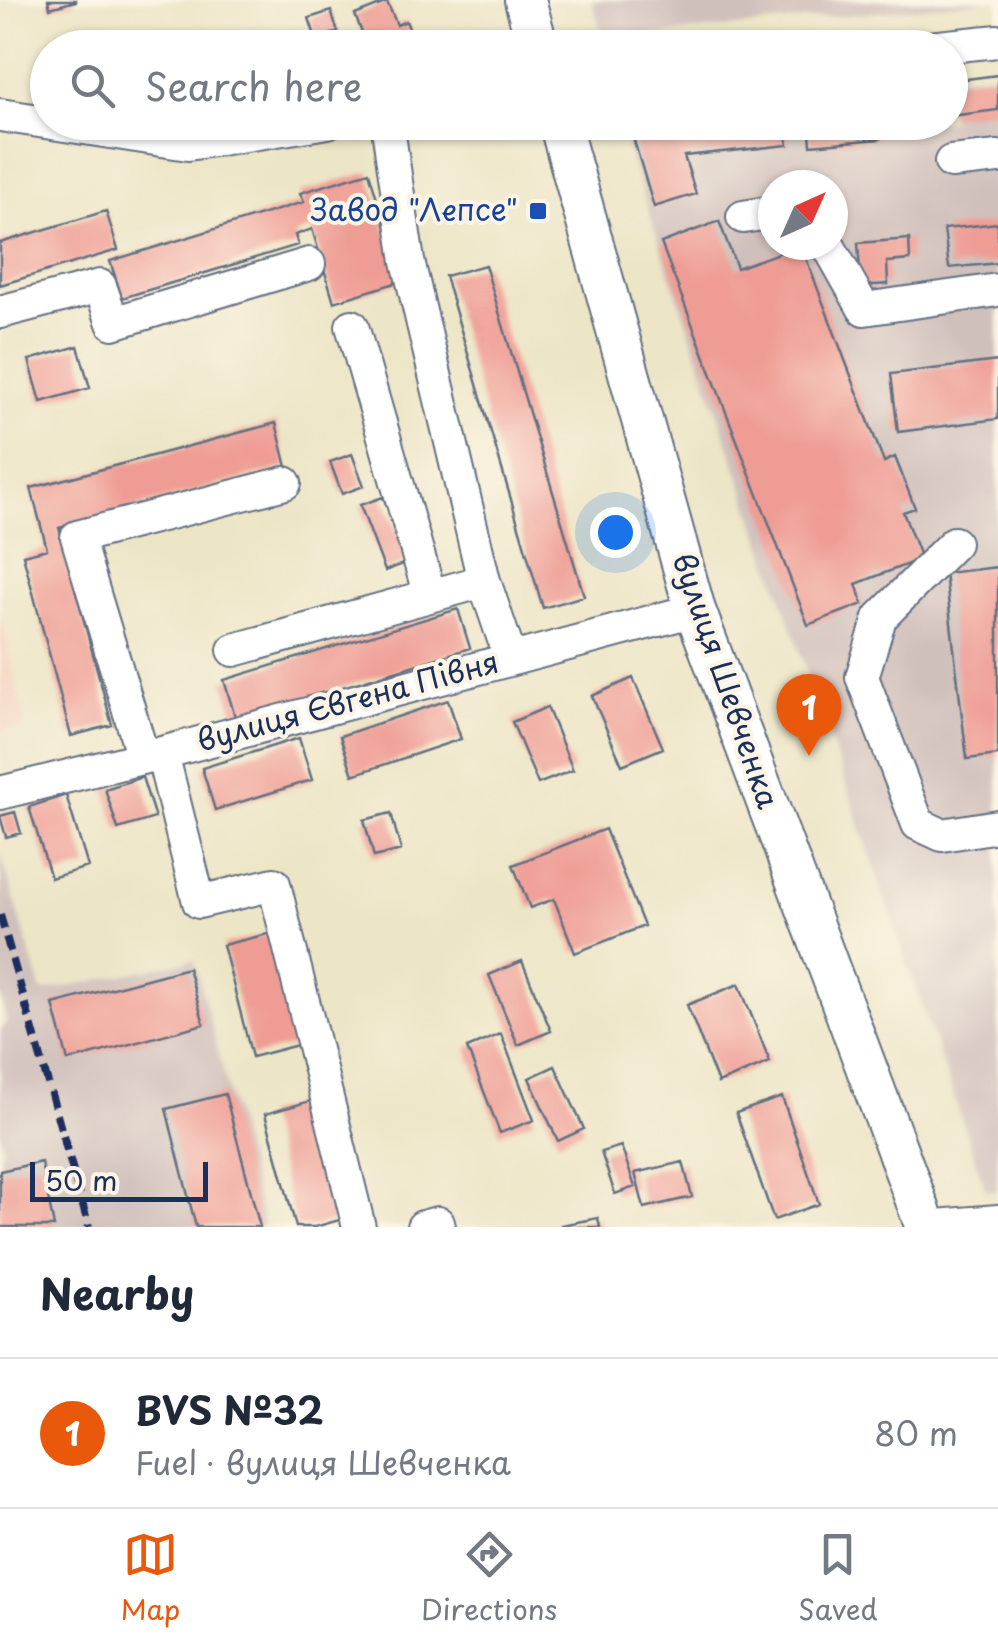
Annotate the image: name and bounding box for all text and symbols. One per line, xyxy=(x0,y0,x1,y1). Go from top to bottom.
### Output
search box xyxy=(30,30,968,140)
text: Search here xyxy=(145,57,362,114)
icon: search xyxy=(65,58,120,113)
north arrow xyxy=(758,170,848,260)
place label: Завод "Лепсе" xyxy=(311,186,518,231)
marker: Завод "Лепсе" xyxy=(527,200,549,222)
your location xyxy=(590,507,641,558)
street label: вулиця Шевченка xyxy=(663,546,792,814)
street label: вулиця Євгена Півня xyxy=(191,638,503,762)
pin: 1 xyxy=(776,674,842,756)
scale bar xyxy=(30,1157,208,1202)
text: 50 m xyxy=(45,1158,118,1201)
text: Nearby xyxy=(40,1261,194,1324)
text: BVS №32 xyxy=(135,1381,324,1438)
text: 1 xyxy=(65,1409,80,1457)
text: 80 m xyxy=(874,1409,958,1457)
text: Fuel · вулиця Шевченка xyxy=(135,1438,511,1486)
tab: Map xyxy=(120,1527,180,1630)
tab: Directions xyxy=(421,1527,557,1630)
tab: Saved xyxy=(798,1527,878,1630)

